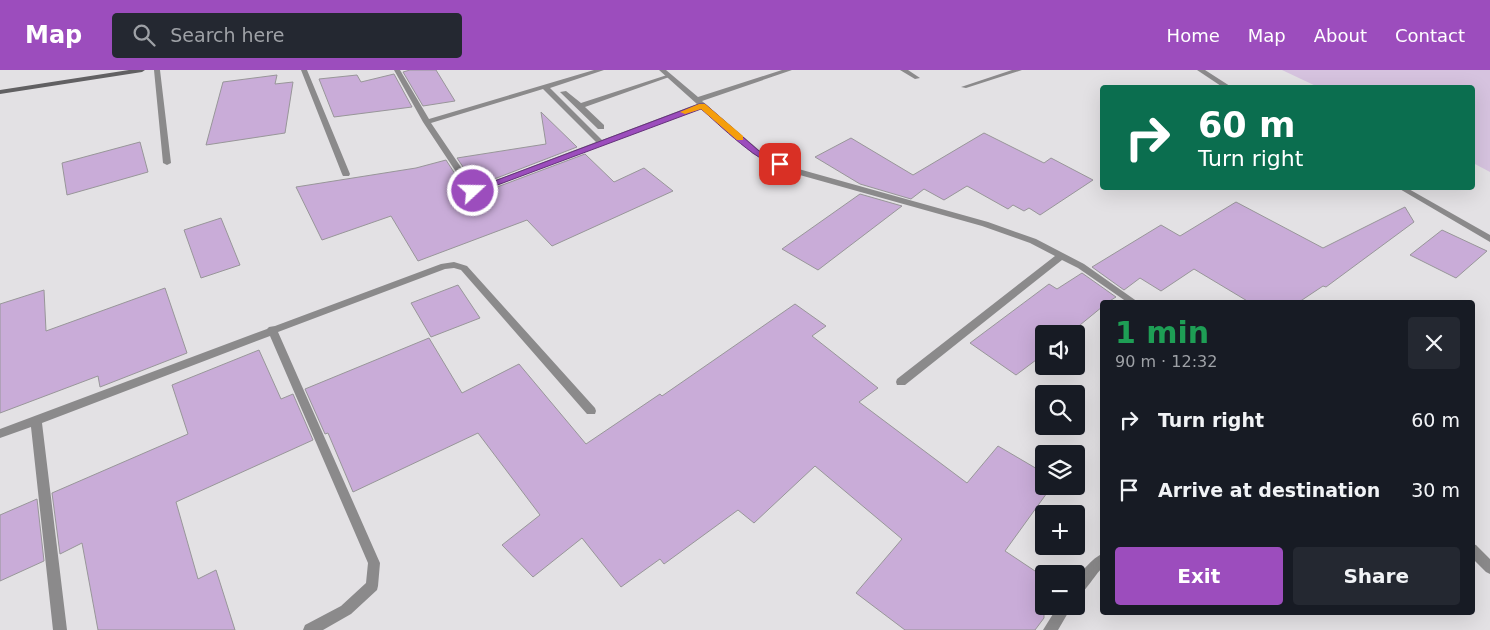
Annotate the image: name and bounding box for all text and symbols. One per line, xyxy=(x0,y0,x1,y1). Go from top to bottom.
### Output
search box xyxy=(112,13,462,58)
text: Map xyxy=(25,21,82,49)
icon: search xyxy=(130,21,158,49)
text: Search here xyxy=(170,24,284,46)
text: Home xyxy=(1167,25,1220,46)
text: Map xyxy=(1248,25,1286,46)
text: About xyxy=(1314,25,1367,46)
text: Contact xyxy=(1395,25,1465,46)
icon: right xyxy=(1115,105,1180,170)
text: 60 m xyxy=(1198,105,1295,145)
pin xyxy=(759,143,801,185)
text: Turn right xyxy=(1198,146,1303,171)
icon: arrive xyxy=(766,150,794,178)
position arrow xyxy=(446,164,498,216)
text: 1 min xyxy=(1115,315,1209,350)
button: close xyxy=(1408,317,1460,369)
map controls xyxy=(1035,325,1085,615)
button: sound xyxy=(1035,325,1085,375)
text: 90 m · 12:32 xyxy=(1115,352,1217,371)
button: search xyxy=(1035,385,1085,435)
icon: right xyxy=(1115,406,1143,434)
text: Turn right xyxy=(1158,409,1264,431)
text: 60 m xyxy=(1411,409,1460,431)
button: layers xyxy=(1035,445,1085,495)
icon: arrive xyxy=(1115,476,1143,504)
text: Arrive at destination xyxy=(1158,479,1380,501)
text: 30 m xyxy=(1411,479,1460,501)
button: + xyxy=(1035,505,1085,555)
button: Exit xyxy=(1115,547,1283,605)
button: Share xyxy=(1293,547,1460,605)
button: − xyxy=(1035,565,1085,615)

